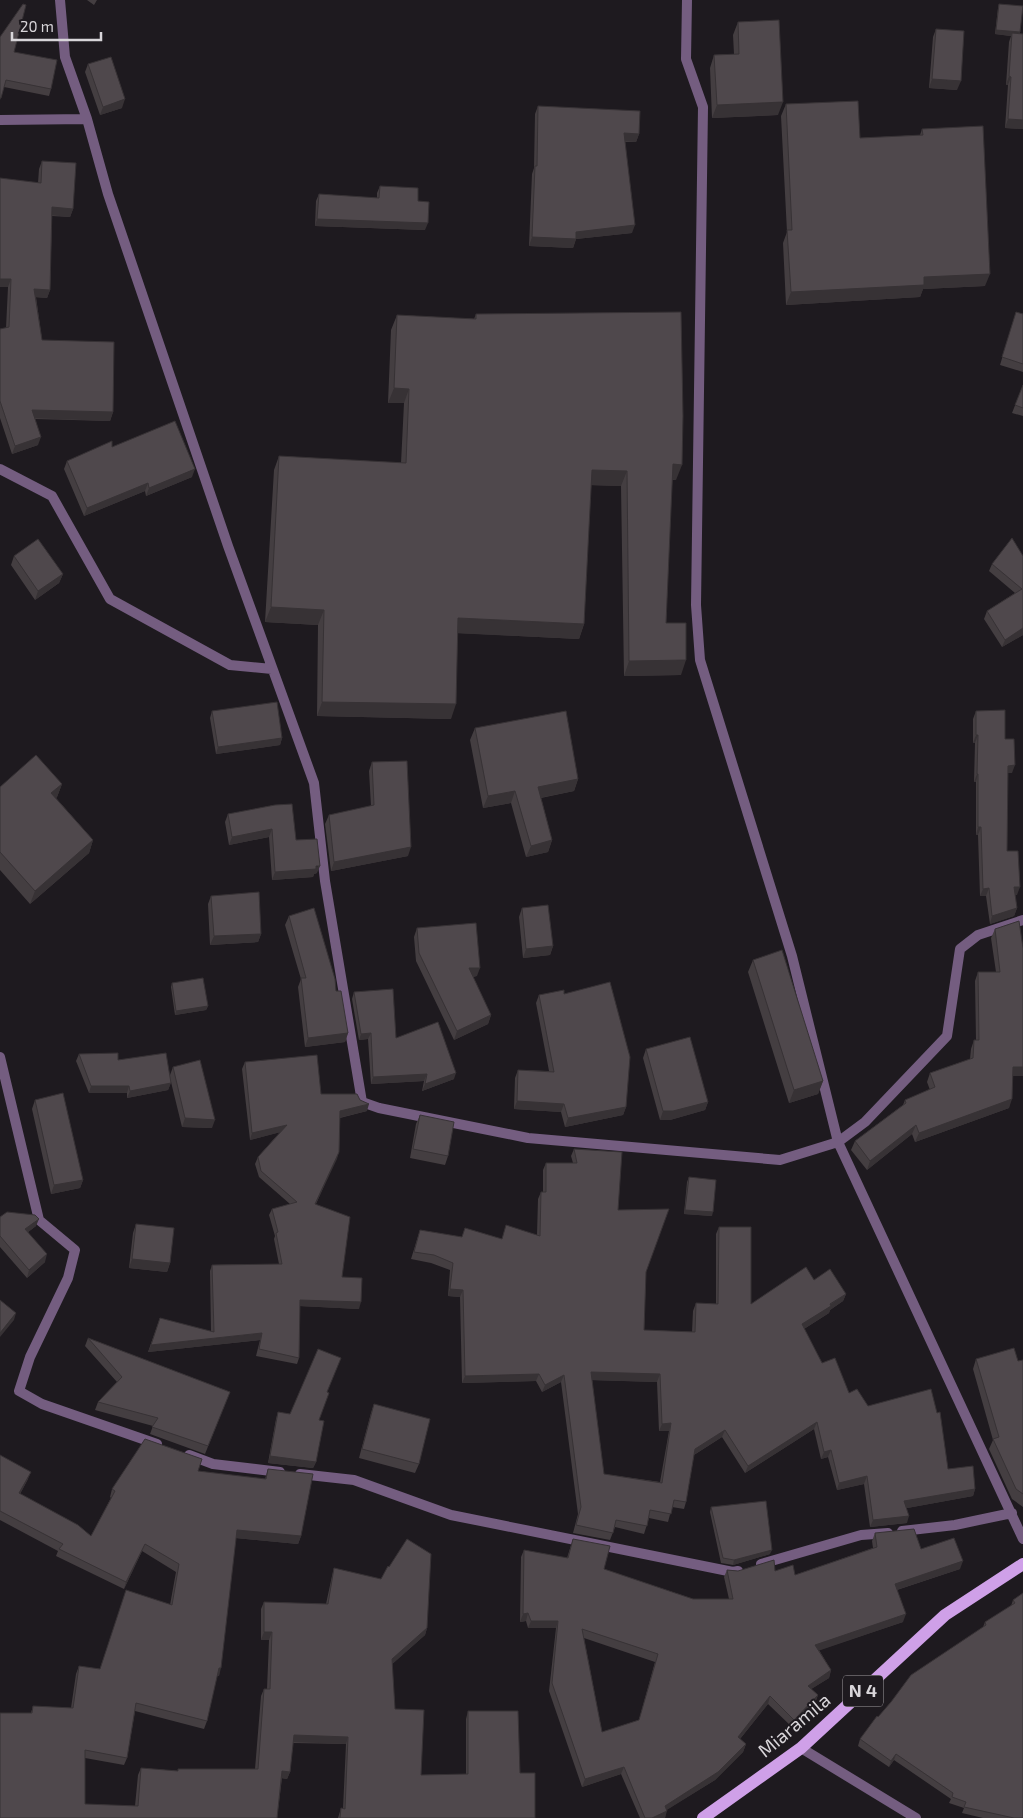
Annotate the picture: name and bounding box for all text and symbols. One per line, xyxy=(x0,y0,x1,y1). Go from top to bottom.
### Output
scale bar xyxy=(12,10,101,42)
text: 20 m xyxy=(20,17,54,35)
road number: N 4 xyxy=(843,1675,883,1706)
street label: Miaramila xyxy=(753,1688,835,1761)

